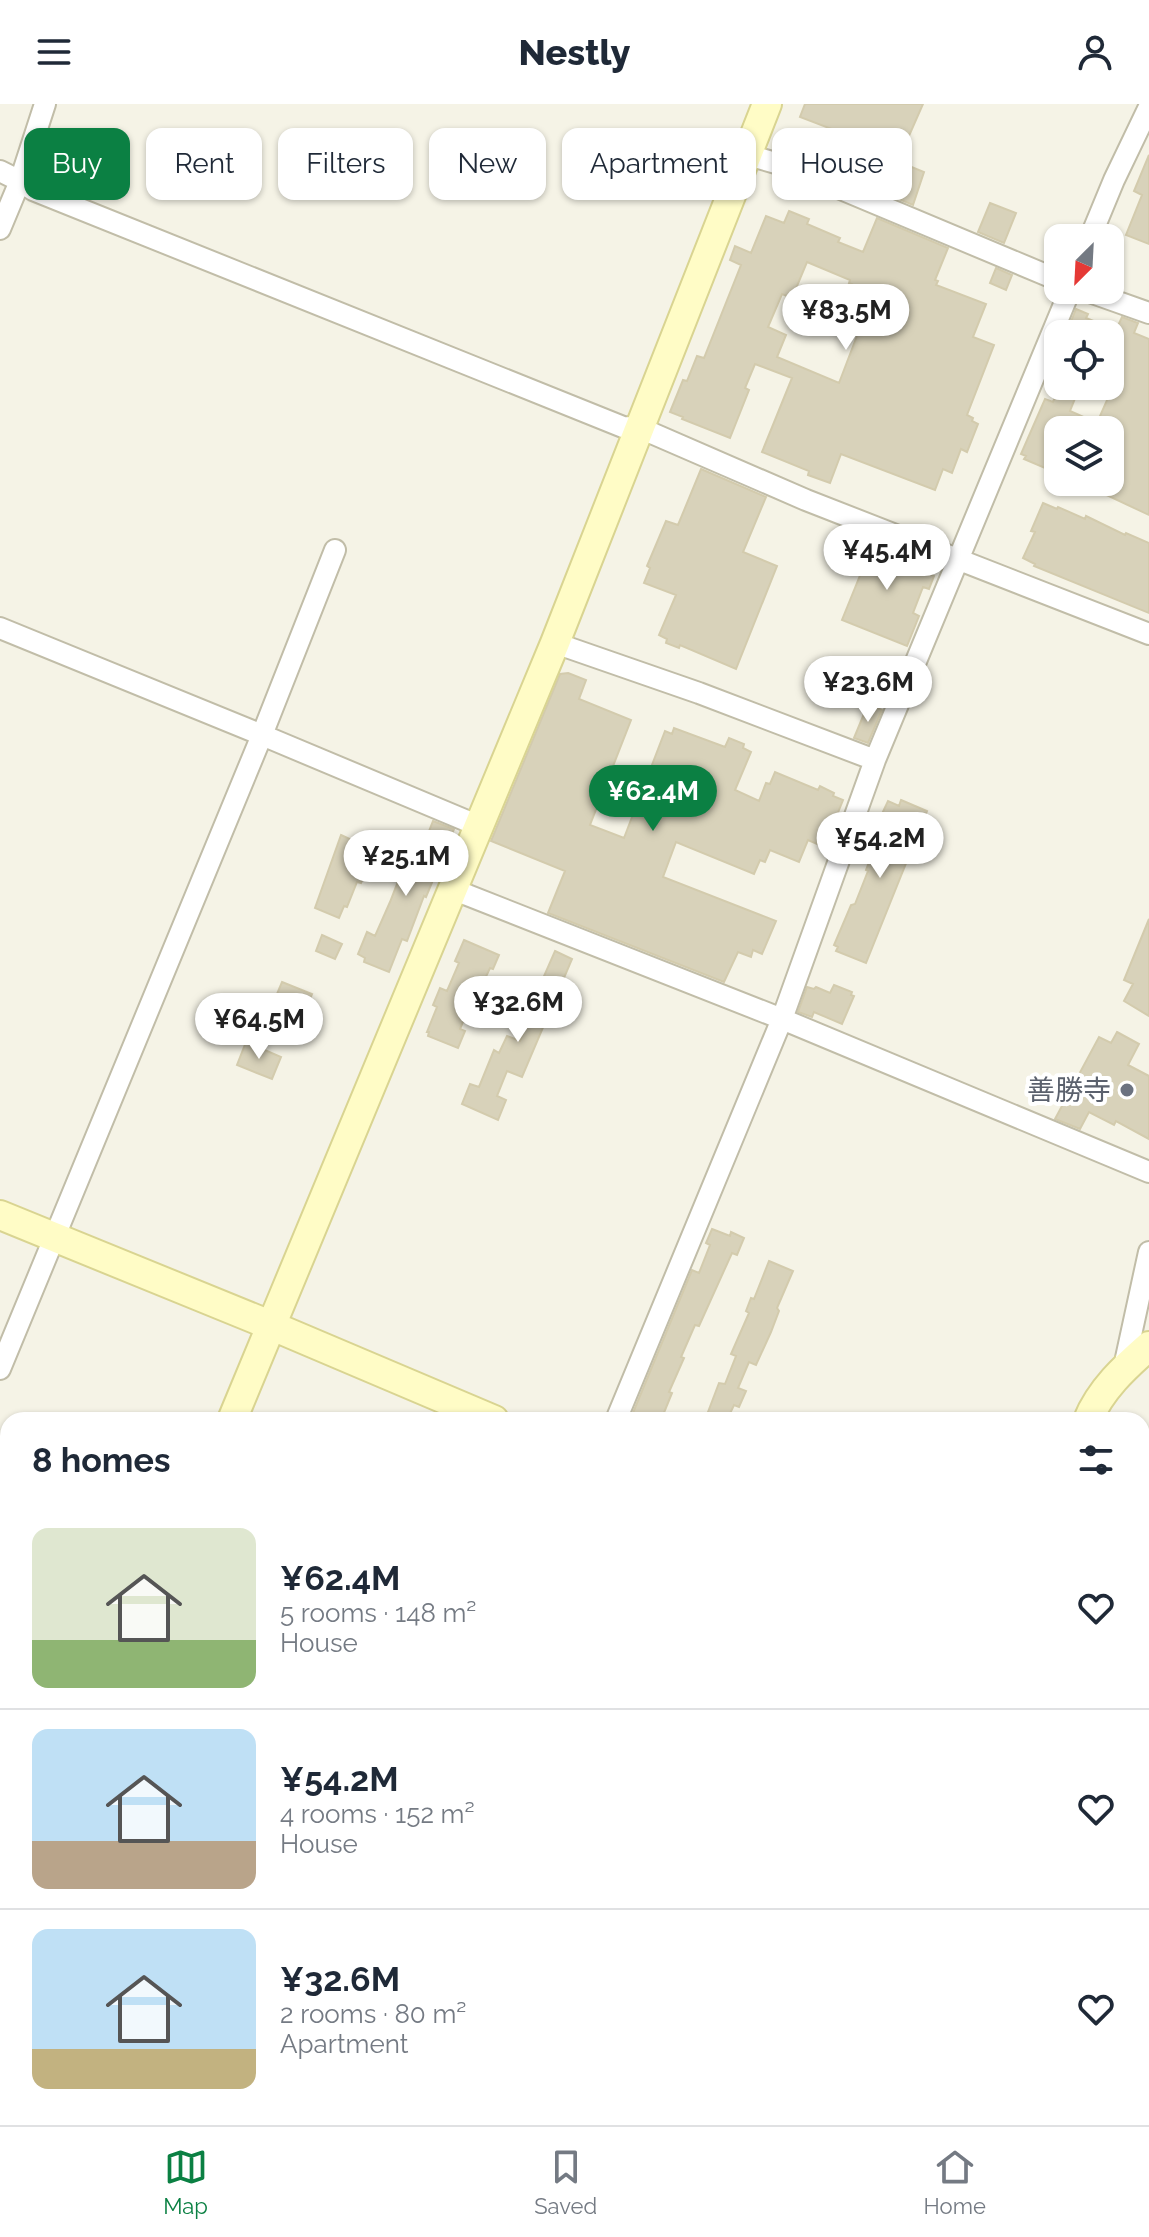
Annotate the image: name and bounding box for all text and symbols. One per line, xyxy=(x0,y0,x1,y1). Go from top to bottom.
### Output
icon: menu xyxy=(32,30,76,74)
icon: person xyxy=(1073,30,1117,74)
text: Nestly xyxy=(519,31,630,73)
chip: Buy xyxy=(24,128,130,200)
chip: Rent xyxy=(146,128,262,200)
chip: Filters xyxy=(278,128,413,200)
chip: New xyxy=(429,128,546,200)
chip: Apartment xyxy=(562,128,756,200)
chip: House xyxy=(772,128,912,200)
north arrow xyxy=(1044,224,1124,304)
map controls xyxy=(1044,224,1124,496)
pin: ¥83.5M xyxy=(781,284,911,352)
text: ¥83.5M xyxy=(800,295,892,325)
button: locate xyxy=(1044,320,1124,400)
button: layers xyxy=(1044,416,1124,496)
pin: ¥45.4M xyxy=(822,524,952,592)
text: ¥45.4M xyxy=(842,535,932,565)
pin: ¥23.6M xyxy=(803,656,933,724)
text: ¥23.6M xyxy=(822,667,914,697)
pin: ¥62.4M xyxy=(588,765,718,833)
text: ¥62.4M xyxy=(607,776,699,806)
pin: ¥54.2M xyxy=(815,812,945,880)
text: ¥54.2M xyxy=(835,823,925,853)
pin: ¥25.1M xyxy=(341,830,471,898)
text: ¥25.1M xyxy=(362,841,450,871)
pin: ¥32.6M xyxy=(453,976,583,1044)
text: ¥32.6M xyxy=(472,987,564,1017)
pin: ¥64.5M xyxy=(194,993,324,1061)
text: ¥64.5M xyxy=(213,1004,305,1034)
place label: 善勝寺 xyxy=(1027,1074,1111,1107)
marker: 善勝寺 xyxy=(1118,1081,1136,1099)
icon: filters xyxy=(1074,1438,1118,1482)
text: 8 homes xyxy=(32,1440,171,1480)
text: ¥62.4M xyxy=(280,1558,401,1598)
icon: home xyxy=(96,1560,192,1656)
icon: heart xyxy=(1074,1586,1118,1630)
text: 5 rooms · 148 m² xyxy=(280,1598,476,1628)
text: House xyxy=(280,1628,358,1658)
text: ¥54.2M xyxy=(280,1759,399,1799)
icon: home xyxy=(96,1761,192,1857)
icon: heart xyxy=(1074,1787,1118,1831)
text: 4 rooms · 152 m² xyxy=(280,1799,475,1829)
text: House xyxy=(280,1829,358,1859)
text: ¥32.6M xyxy=(280,1959,400,1999)
icon: home xyxy=(96,1961,192,2057)
icon: heart xyxy=(1074,1987,1118,2031)
text: 2 rooms · 80 m² xyxy=(280,1999,466,2029)
text: Apartment xyxy=(280,2029,409,2059)
tab: Map xyxy=(163,2145,208,2219)
tab: Saved xyxy=(534,2145,597,2219)
tab: Home xyxy=(924,2145,986,2219)

